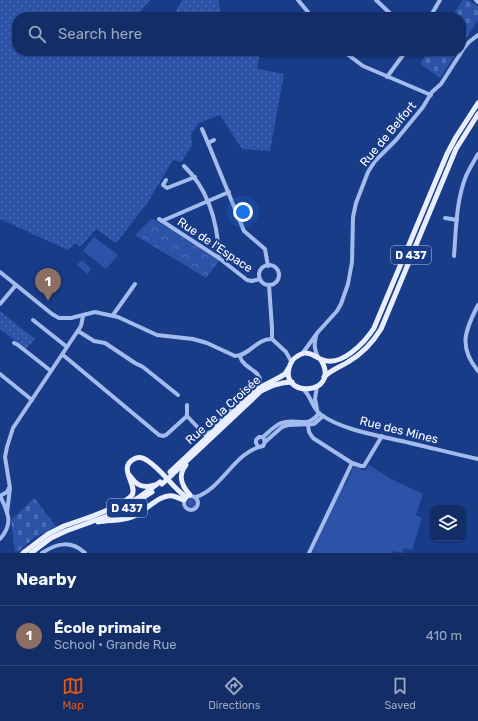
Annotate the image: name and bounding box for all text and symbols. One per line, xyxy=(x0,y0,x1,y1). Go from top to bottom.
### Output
search box xyxy=(12,12,466,56)
icon: search xyxy=(26,23,48,45)
text: Search here xyxy=(58,25,142,43)
street label: Rue de Belfort xyxy=(357,99,419,169)
your location xyxy=(233,202,253,222)
street label: Rue de l'Espace xyxy=(175,215,255,275)
road number: D 437 xyxy=(391,246,431,264)
pin: 1 xyxy=(35,268,61,301)
street label: Rue de la Croisée xyxy=(183,373,263,447)
street label: Rue des Mines xyxy=(358,414,440,446)
road number: D 437 xyxy=(107,499,147,517)
map controls xyxy=(430,505,466,541)
button: layers xyxy=(430,505,466,541)
text: Nearby xyxy=(16,569,77,589)
text: École primaire xyxy=(54,619,161,637)
text: 1 xyxy=(26,628,32,643)
text: 410 m xyxy=(426,628,462,643)
text: School · Grande Rue xyxy=(54,637,176,652)
tab: Map xyxy=(62,675,84,712)
tab: Directions xyxy=(208,675,260,712)
tab: Saved xyxy=(385,675,416,712)

